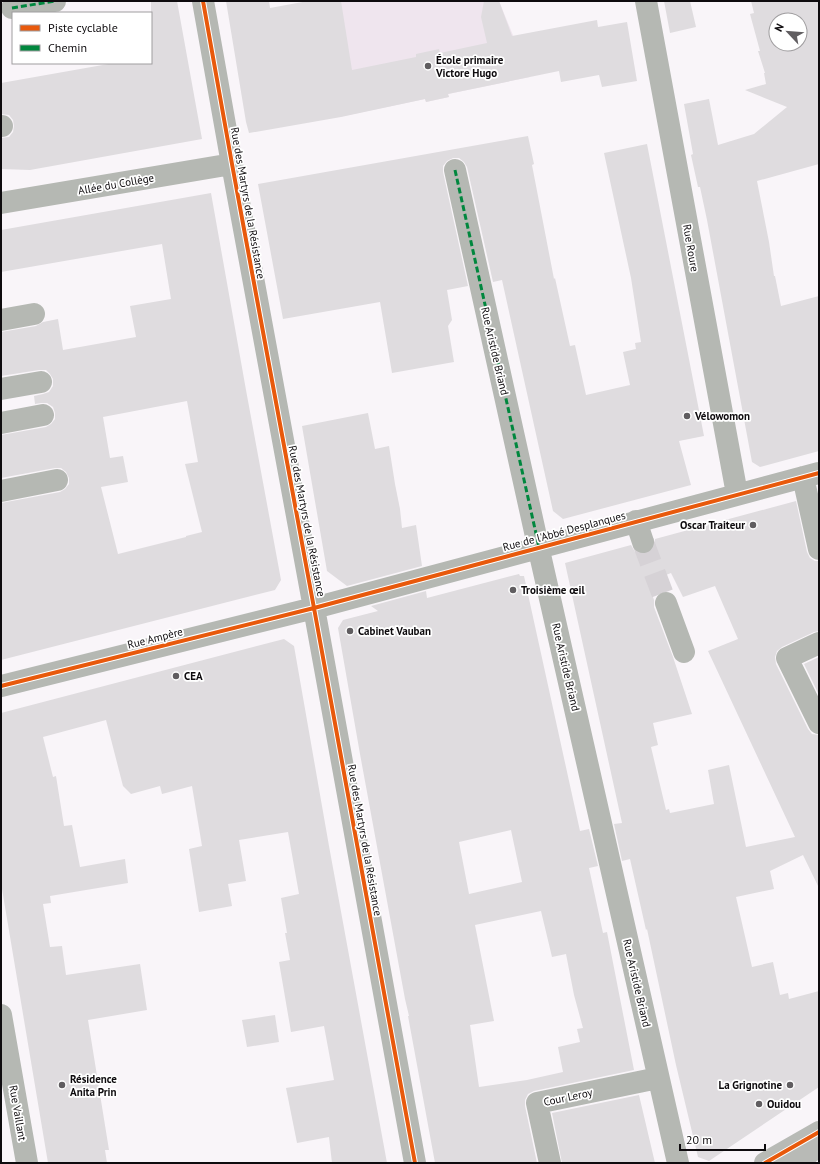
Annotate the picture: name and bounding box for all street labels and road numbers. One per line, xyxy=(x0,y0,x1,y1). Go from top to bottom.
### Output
street label: Rue des Martyrs de la Résistance xyxy=(228,126,268,280)
street label: Allée du Collège xyxy=(77,170,155,198)
street label: Rue Roure xyxy=(680,223,702,273)
street label: Rue Aristide Briand xyxy=(478,306,512,396)
street label: Rue des Martyrs de la Résistance xyxy=(285,444,329,598)
street label: Rue de l'Abbé Desplanques xyxy=(501,508,627,554)
street label: Rue Aristide Briand xyxy=(549,622,583,712)
street label: Rue Ampère xyxy=(126,624,185,652)
street label: Rue des Martyrs de la Résistance xyxy=(345,763,385,917)
street label: Rue Aristide Briand xyxy=(620,938,654,1028)
street label: Rue Vaillant xyxy=(6,1084,30,1142)
street label: Cour Leroy xyxy=(542,1085,595,1109)

